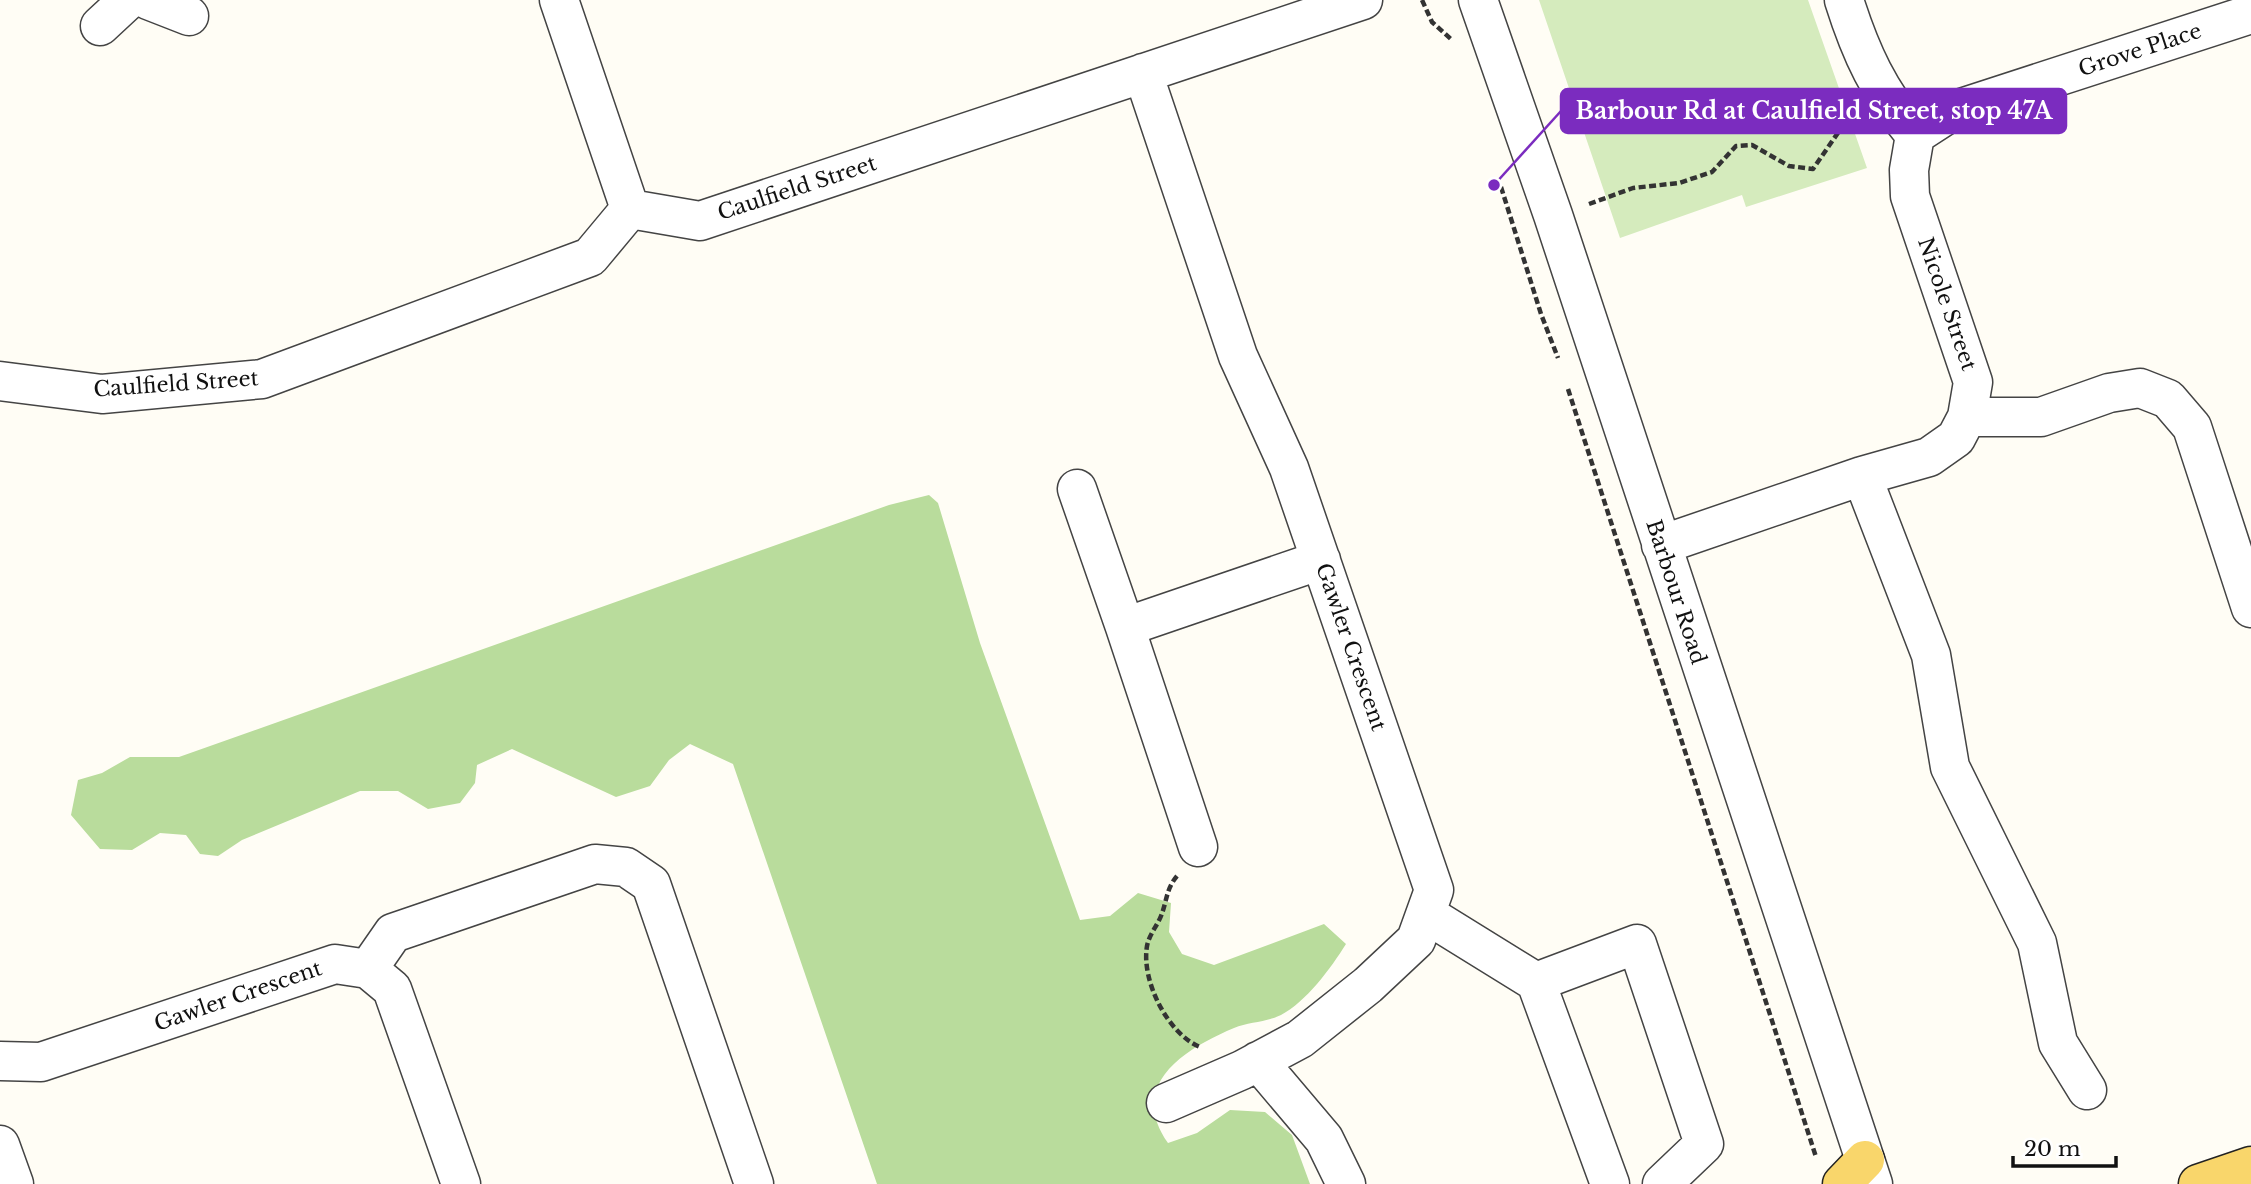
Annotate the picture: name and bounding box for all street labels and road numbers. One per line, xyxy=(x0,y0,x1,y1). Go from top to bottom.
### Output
street label: Grove Place xyxy=(2075,18,2205,82)
street label: Caulfield Street xyxy=(714,150,880,226)
street label: Nicole Street xyxy=(1912,234,1982,374)
street label: Caulfield Street xyxy=(93,365,259,403)
street label: Barbour Road xyxy=(1640,516,1712,668)
street label: Gawler Crescent xyxy=(1310,560,1392,734)
street label: Gawler Crescent xyxy=(151,955,325,1037)

